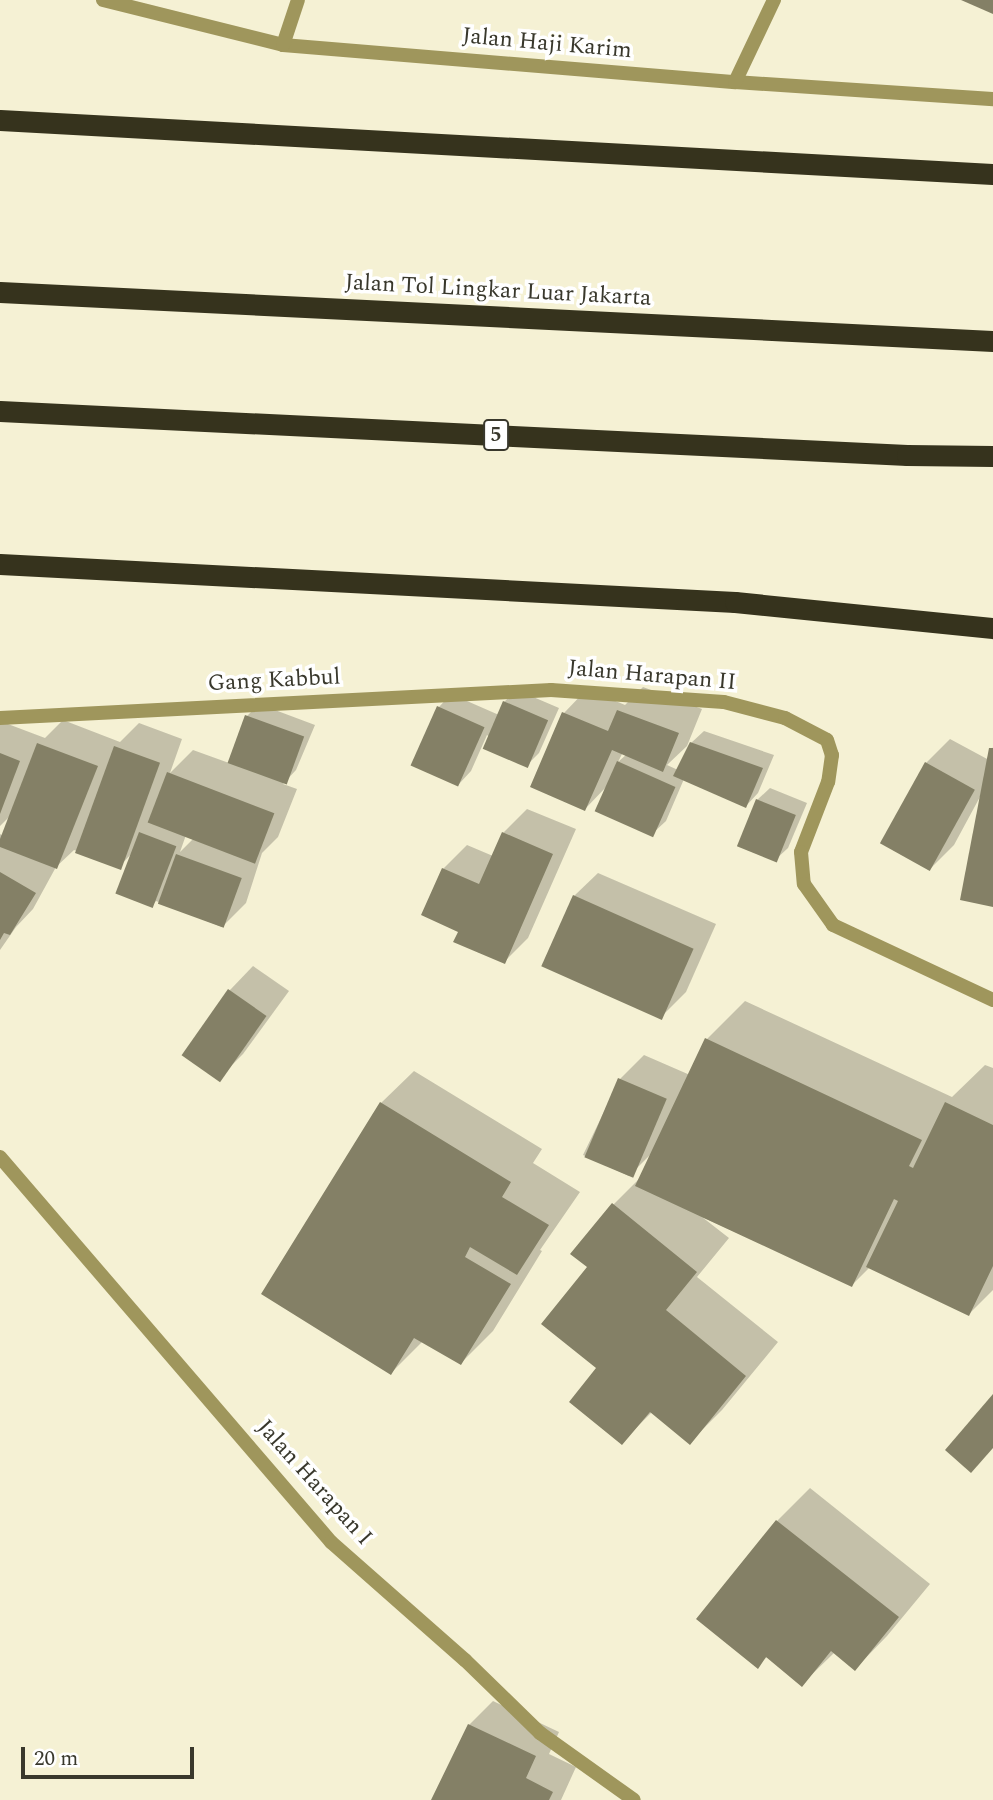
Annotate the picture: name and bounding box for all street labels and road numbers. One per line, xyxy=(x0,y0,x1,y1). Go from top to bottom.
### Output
street label: Jalan Haji Karim xyxy=(461,23,633,65)
street label: Jalan Tol Lingkar Luar Jakarta xyxy=(344,269,652,313)
road number: 5 xyxy=(482,418,510,452)
street label: Jalan Harapan II xyxy=(567,655,737,697)
street label: Gang Kabbul xyxy=(207,664,341,698)
street label: Jalan Harapan I xyxy=(250,1414,378,1552)

